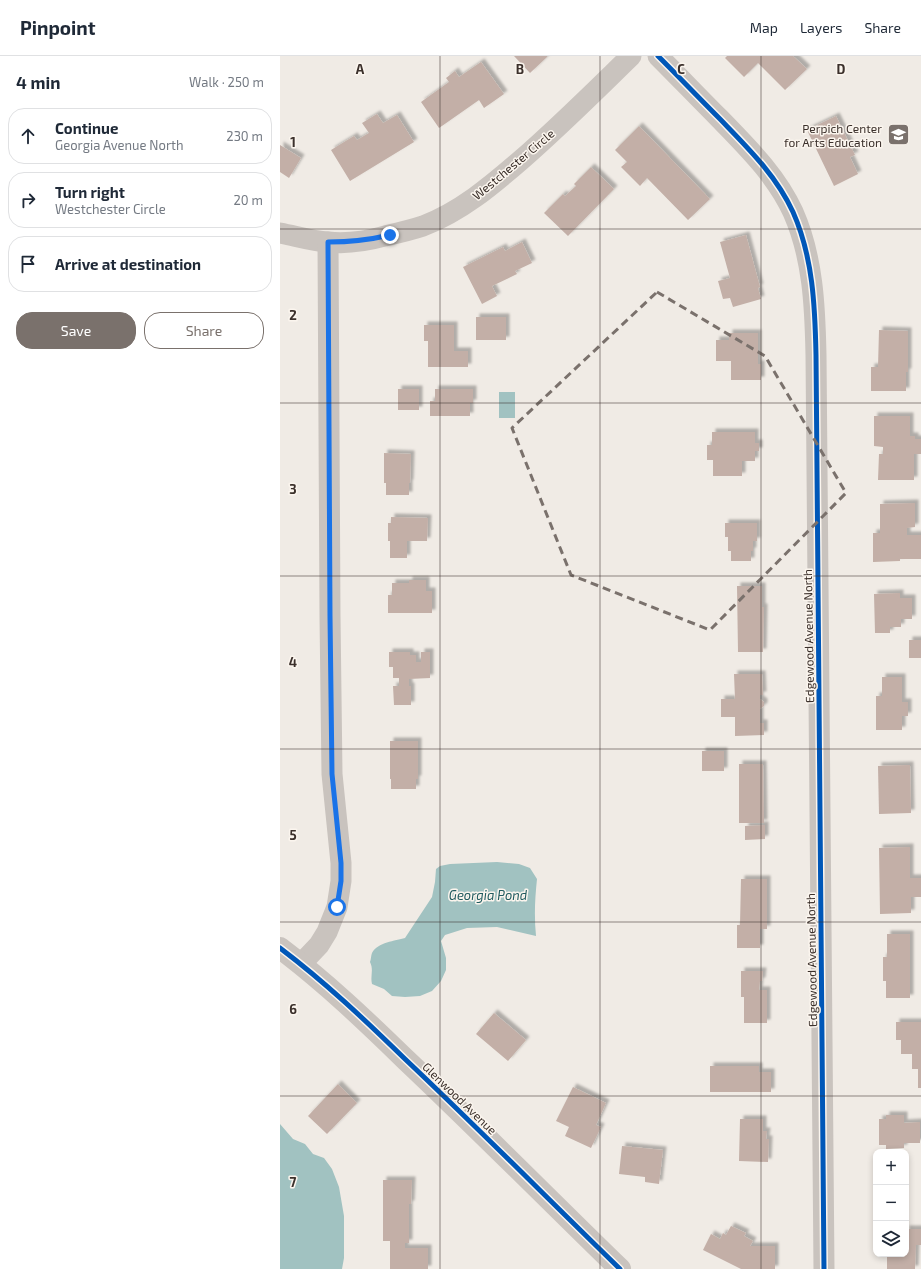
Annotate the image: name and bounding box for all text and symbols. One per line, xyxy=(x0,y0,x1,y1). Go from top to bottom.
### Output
text: Pinpoint xyxy=(20,16,95,39)
text: Map xyxy=(750,19,778,36)
text: Layers xyxy=(800,19,842,36)
text: Share xyxy=(864,19,901,36)
text: A xyxy=(356,61,365,77)
text: B xyxy=(516,61,524,77)
text: C xyxy=(677,61,685,77)
text: D xyxy=(837,61,846,77)
text: 4 min xyxy=(16,72,60,92)
text: Walk · 250 m xyxy=(189,74,264,90)
text: Continue xyxy=(55,119,118,137)
place label: Perpich Center for Arts Education xyxy=(784,121,882,149)
school or university icon: Perpich Center for Arts Education xyxy=(885,122,911,148)
icon: ahead xyxy=(17,125,39,147)
street label: Westchester Circle xyxy=(469,126,557,202)
text: 230 m xyxy=(226,128,263,144)
text: 1 xyxy=(290,134,296,150)
text: Georgia Avenue North xyxy=(55,137,184,153)
text: Turn right xyxy=(55,183,125,201)
icon: right xyxy=(17,189,39,211)
text: 20 m xyxy=(234,192,263,208)
text: Westchester Circle xyxy=(55,201,166,217)
route end xyxy=(381,226,399,244)
icon: arrive xyxy=(17,253,39,275)
text: Arrive at destination xyxy=(55,255,201,273)
text: 2 xyxy=(289,307,297,323)
button: Save xyxy=(16,312,136,349)
button: Share xyxy=(144,312,264,349)
text: 3 xyxy=(289,481,297,497)
street label: Edgewood Avenue North xyxy=(800,569,816,703)
text: 4 xyxy=(289,654,297,670)
text: 5 xyxy=(289,827,297,843)
water label: Georgia Pond xyxy=(449,887,528,903)
street label: Edgewood Avenue North xyxy=(803,893,819,1027)
route start xyxy=(328,898,346,916)
text: 6 xyxy=(289,1001,297,1017)
street label: Glenwood Avenue xyxy=(420,1059,500,1137)
map controls xyxy=(873,1149,909,1257)
button: + xyxy=(873,1149,909,1185)
text: 7 xyxy=(290,1174,297,1190)
button: − xyxy=(873,1185,909,1221)
button: layers xyxy=(873,1221,909,1257)

